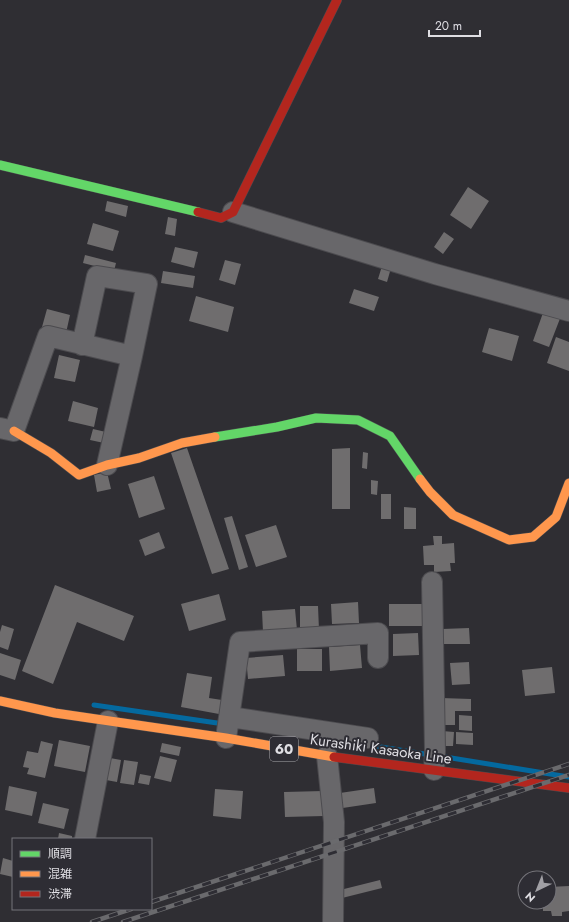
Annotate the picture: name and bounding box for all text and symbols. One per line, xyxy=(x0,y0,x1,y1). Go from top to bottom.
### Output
scale bar xyxy=(429,12,480,38)
text: 20 m xyxy=(435,17,462,35)
street label: Kurashiki Kasaoka Line xyxy=(309,728,453,770)
road number: 60 xyxy=(270,737,298,761)
legend xyxy=(12,838,152,910)
text: 順調 xyxy=(48,845,72,863)
text: 混雑 xyxy=(48,865,72,883)
north arrow xyxy=(517,870,557,910)
text: 渋滞 xyxy=(48,885,72,903)
text: N xyxy=(522,888,539,906)

